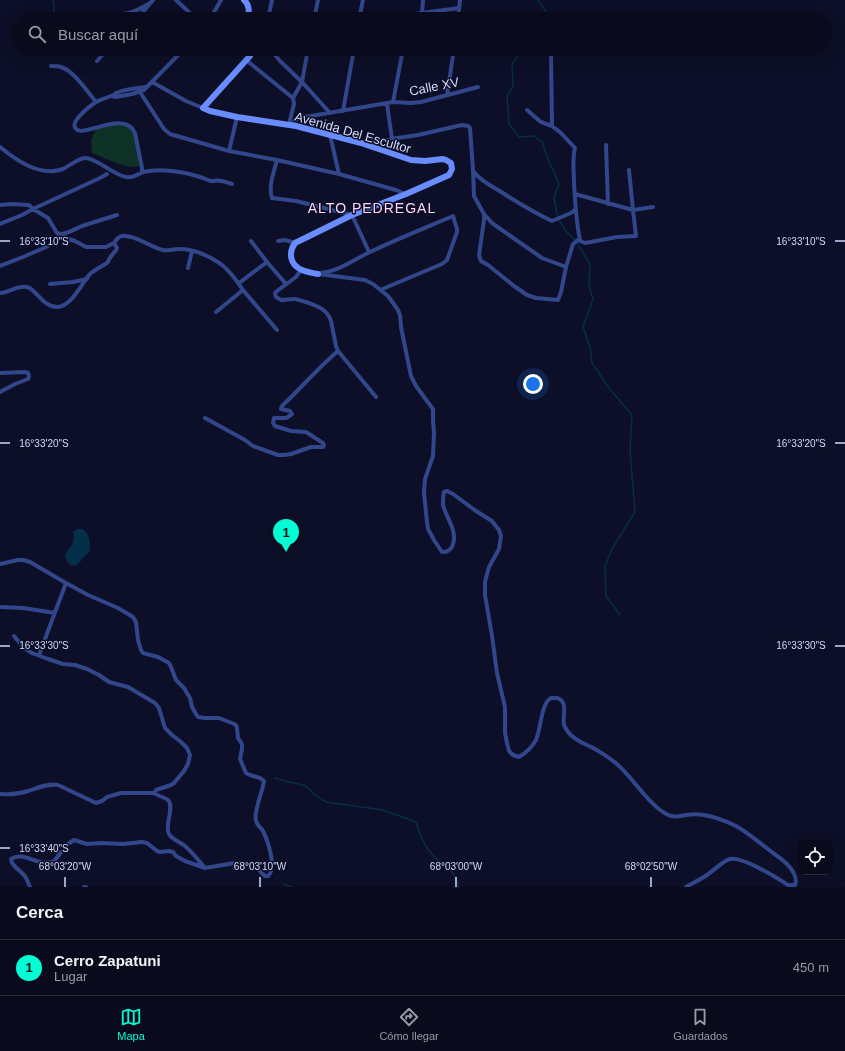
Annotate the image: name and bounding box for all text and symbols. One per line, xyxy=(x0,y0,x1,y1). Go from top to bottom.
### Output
search box xyxy=(12,12,833,56)
icon: search xyxy=(26,23,48,45)
text: Buscar aquí xyxy=(58,26,138,43)
street label: Calle XV xyxy=(408,74,461,99)
street label: Avenida Del Escultor xyxy=(293,109,413,156)
district label: ALTO PEDREGAL xyxy=(308,200,436,216)
text: 16°33'10"S xyxy=(19,236,69,247)
text: 16°33'10"S xyxy=(776,236,826,247)
your location xyxy=(523,374,543,394)
text: 16°33'20"S xyxy=(19,438,69,449)
text: 16°33'20"S xyxy=(776,438,826,449)
pin: 1 xyxy=(273,519,299,552)
text: 16°33'30"S xyxy=(19,640,69,651)
text: 16°33'30"S xyxy=(776,640,826,651)
map controls xyxy=(797,839,833,875)
button: locate xyxy=(797,839,833,875)
text: 16°33'40"S xyxy=(19,843,69,854)
text: 68°03'20"W xyxy=(39,861,92,872)
text: 68°03'10"W xyxy=(234,861,287,872)
text: 68°03'00"W xyxy=(430,861,483,872)
text: 68°02'50"W xyxy=(625,861,678,872)
text: Cerca xyxy=(16,903,63,922)
text: Cerro Zapatuni xyxy=(54,952,161,969)
text: 1 xyxy=(25,960,33,975)
text: 450 m xyxy=(793,960,829,975)
text: Lugar xyxy=(54,969,87,984)
tab: Mapa xyxy=(117,1006,145,1042)
tab: Cómo llegar xyxy=(379,1006,439,1042)
tab: Guardados xyxy=(673,1006,728,1042)

